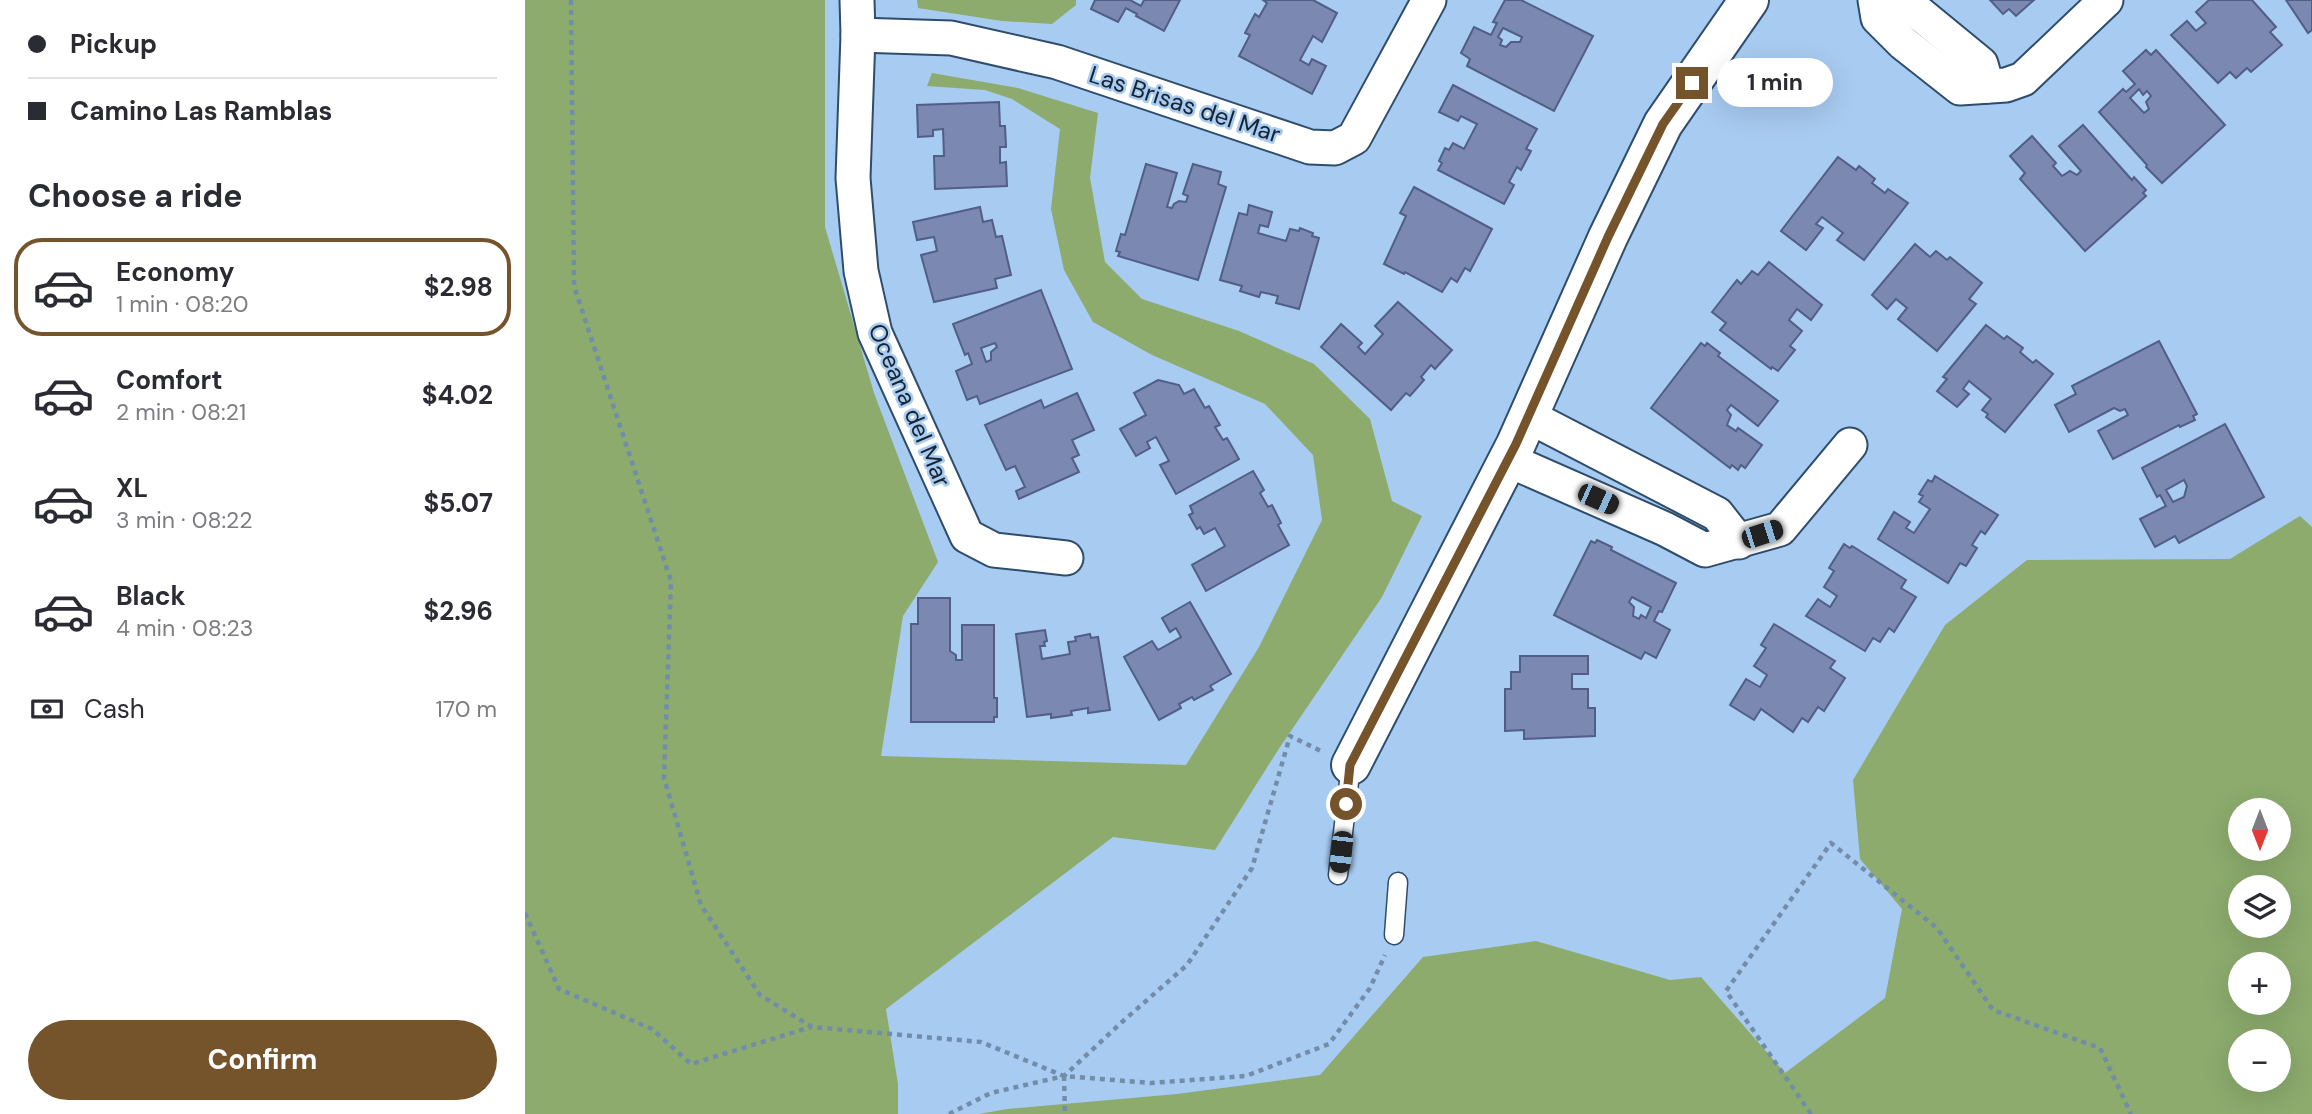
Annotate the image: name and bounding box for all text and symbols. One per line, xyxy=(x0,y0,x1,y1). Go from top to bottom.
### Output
text: Pickup xyxy=(70,27,157,61)
street label: Las Brisas del Mar xyxy=(1085,58,1285,150)
callout: 1 min xyxy=(1717,58,1832,108)
route end xyxy=(1676,67,1708,99)
text: 1 min xyxy=(1747,67,1803,97)
text: Camino Las Ramblas xyxy=(70,94,332,128)
text: Choose a ride xyxy=(28,175,243,217)
text: Economy xyxy=(116,255,234,289)
icon: car xyxy=(32,256,95,319)
text: $2.98 xyxy=(424,270,493,304)
text: 1 min · 08:20 xyxy=(116,289,248,319)
street label: Oceana del Mar xyxy=(862,319,958,492)
text: Comfort xyxy=(116,363,222,397)
icon: car xyxy=(32,364,95,427)
text: $4.02 xyxy=(422,378,493,412)
text: 2 min · 08:21 xyxy=(116,397,246,427)
text: XL xyxy=(116,471,148,505)
icon: car xyxy=(32,472,95,535)
car xyxy=(1575,481,1622,517)
text: $5.07 xyxy=(423,486,493,520)
text: 3 min · 08:22 xyxy=(116,505,253,535)
car xyxy=(1739,518,1786,550)
text: Black xyxy=(116,579,186,613)
icon: car xyxy=(32,580,95,643)
text: $2.96 xyxy=(424,594,493,628)
text: 4 min · 08:23 xyxy=(116,613,253,643)
icon: cash xyxy=(28,690,66,728)
text: Cash xyxy=(84,692,145,726)
text: 170 m xyxy=(436,694,497,724)
route start xyxy=(1330,788,1362,820)
north arrow xyxy=(2228,798,2291,861)
map controls xyxy=(2228,798,2291,1092)
car xyxy=(1329,830,1354,874)
button: layers xyxy=(2228,875,2291,938)
button: + xyxy=(2228,952,2291,1015)
button: Confirm xyxy=(28,1020,497,1100)
button: − xyxy=(2228,1029,2291,1092)

